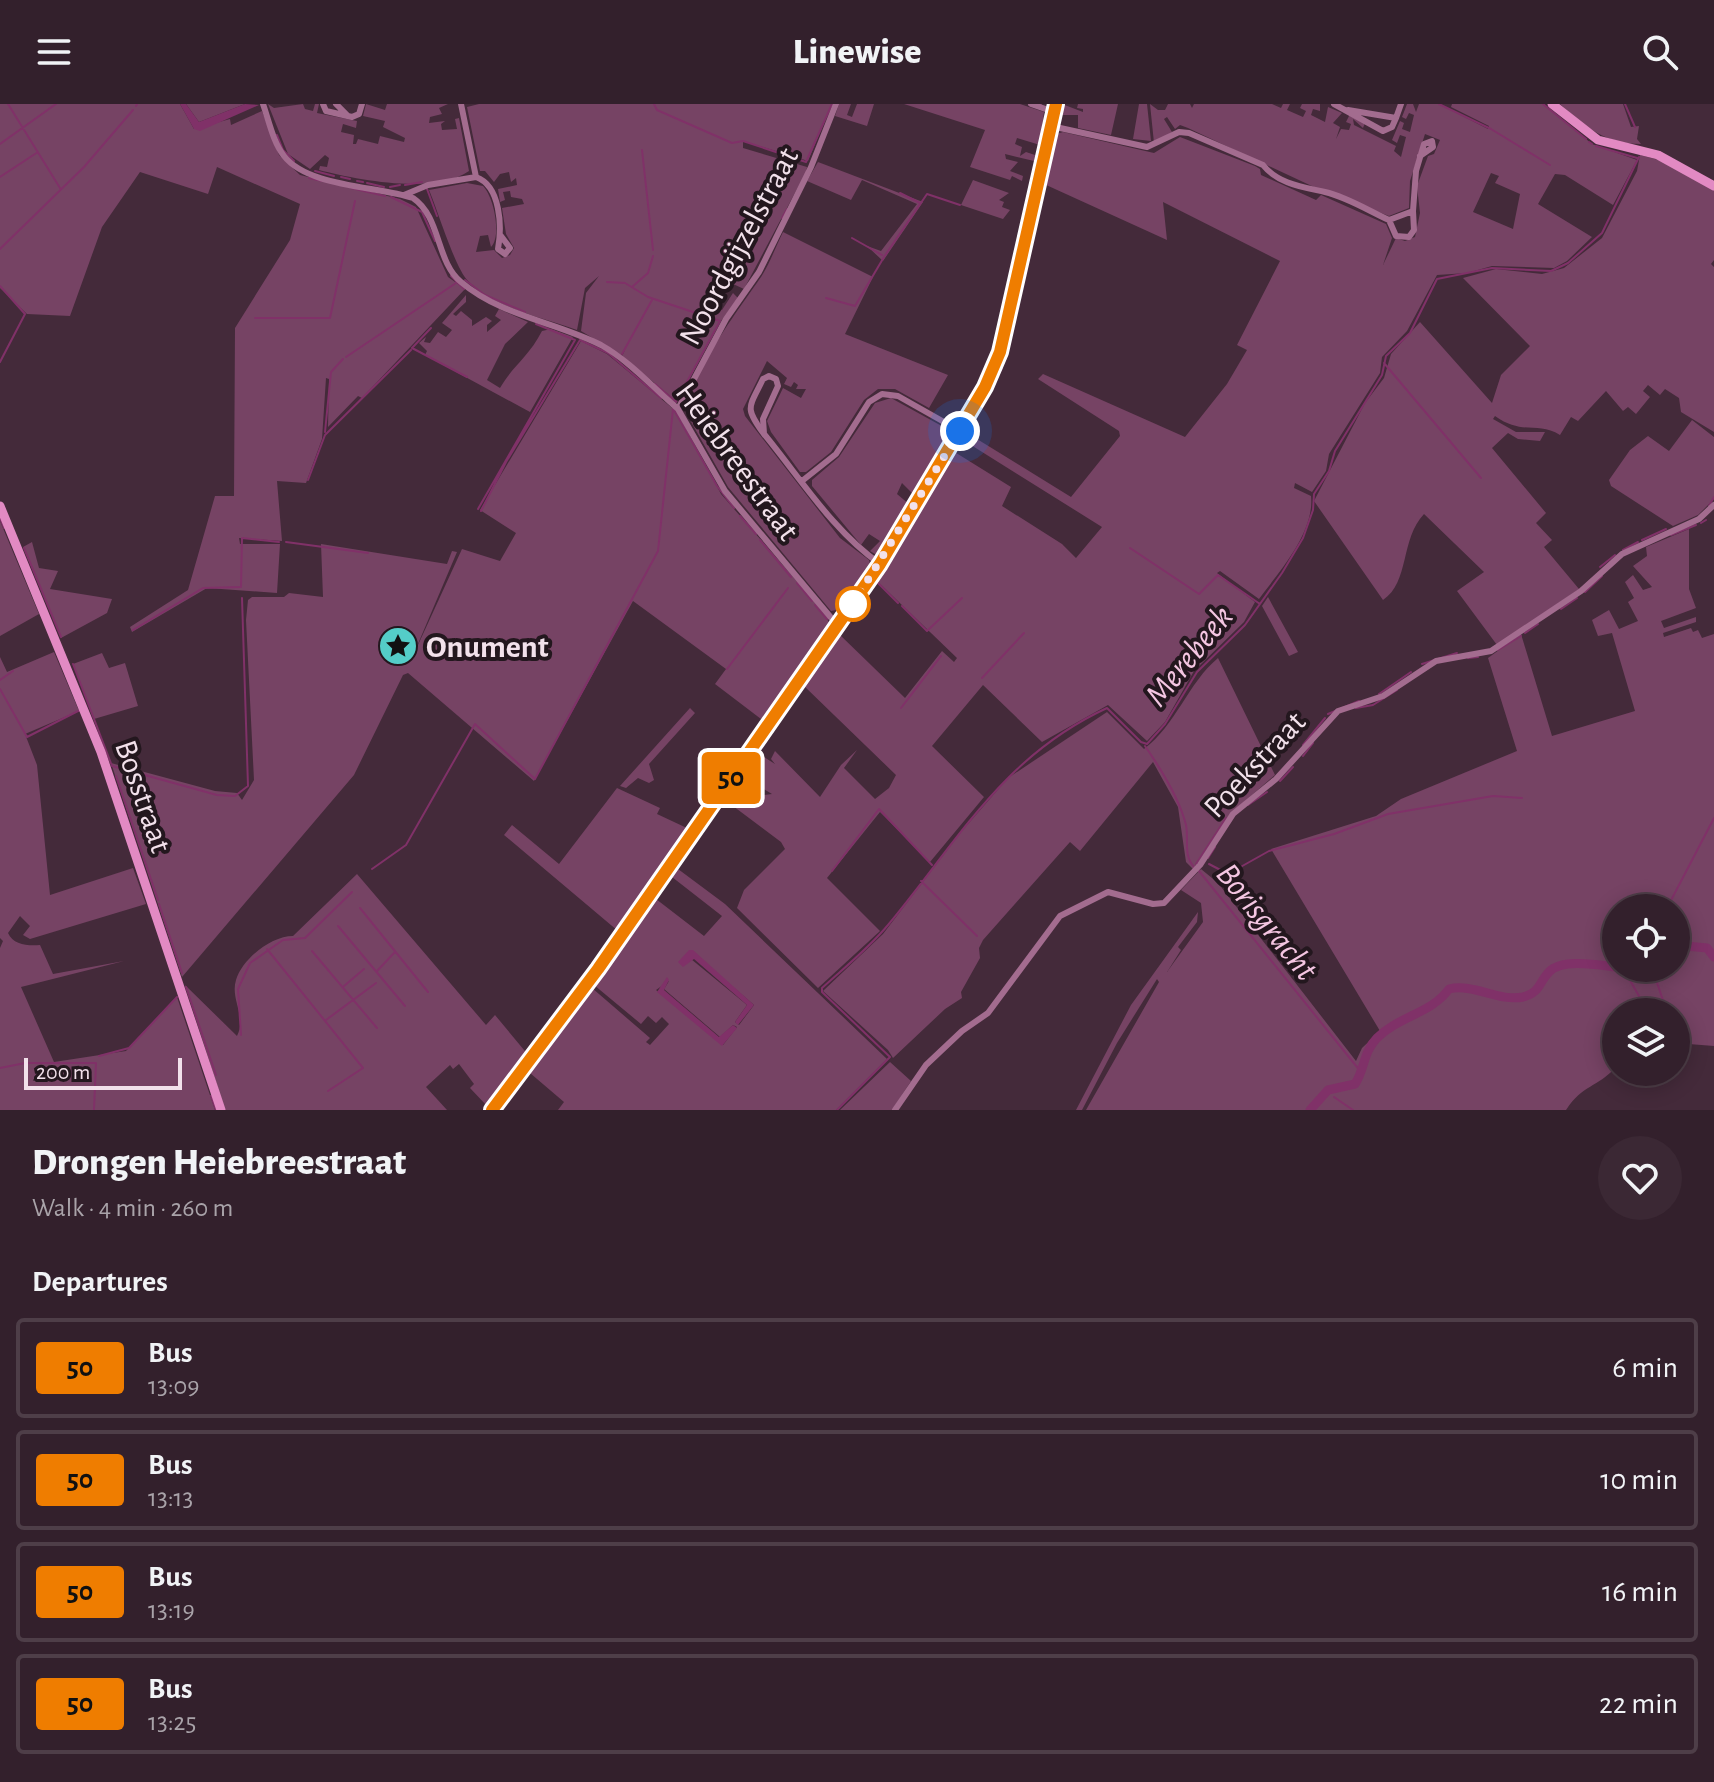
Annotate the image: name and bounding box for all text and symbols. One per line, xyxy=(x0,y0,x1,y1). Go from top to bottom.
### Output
icon: menu xyxy=(32,30,76,74)
icon: search xyxy=(1638,30,1682,74)
text: Linewise xyxy=(793,34,921,70)
street label: Noordgijzelstraat xyxy=(674,143,804,350)
street label: Heiebreestraat xyxy=(670,377,805,546)
your location xyxy=(940,411,980,451)
unlabelled marker xyxy=(836,587,870,621)
water label: Merebeek xyxy=(1139,600,1240,713)
place icon: Onument xyxy=(377,625,419,667)
place label: Onument xyxy=(426,631,549,663)
street label: Poekstraat xyxy=(1198,705,1312,824)
street label: Bosstraat xyxy=(109,736,177,857)
line badge: 50 xyxy=(695,752,767,804)
text: 50 xyxy=(718,764,744,792)
water label: Borisgracht xyxy=(1209,857,1324,988)
map controls xyxy=(1602,894,1690,1086)
button: locate xyxy=(1602,894,1690,982)
button: layers xyxy=(1602,998,1690,1086)
scale bar xyxy=(24,1054,182,1090)
text: 200 m xyxy=(36,1061,90,1083)
button: heart xyxy=(1598,1136,1682,1220)
text: Drongen Heiebreestraat xyxy=(32,1144,406,1182)
text: Walk · 4 min · 260 m xyxy=(32,1195,233,1221)
text: Departures xyxy=(32,1267,168,1297)
text: Bus xyxy=(148,1338,193,1368)
text: 6 min xyxy=(1612,1353,1678,1383)
text: 50 xyxy=(67,1354,93,1382)
text: 13:09 xyxy=(148,1373,200,1399)
text: Bus xyxy=(148,1450,193,1480)
text: 10 min xyxy=(1600,1465,1678,1495)
text: 50 xyxy=(67,1466,93,1494)
text: 13:13 xyxy=(148,1485,193,1511)
text: Bus xyxy=(148,1562,193,1592)
text: 16 min xyxy=(1602,1577,1678,1607)
text: 50 xyxy=(67,1578,93,1606)
text: 13:19 xyxy=(148,1597,195,1623)
text: Bus xyxy=(148,1674,193,1704)
text: 22 min xyxy=(1599,1689,1678,1719)
text: 50 xyxy=(67,1690,93,1718)
text: 13:25 xyxy=(148,1709,196,1735)

